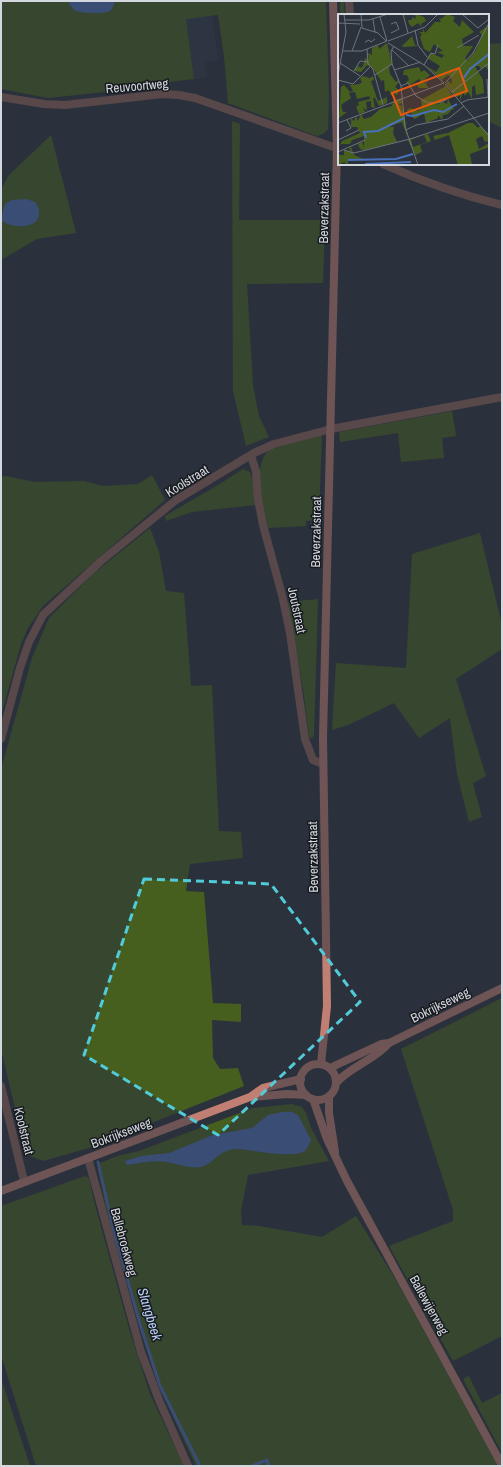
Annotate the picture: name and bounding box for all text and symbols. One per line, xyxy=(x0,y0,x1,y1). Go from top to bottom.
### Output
inset map xyxy=(338,14,489,165)
street label: Reuvoortweg xyxy=(105,75,169,97)
street label: Beverzakstraat xyxy=(315,172,333,244)
street label: Koolstraat xyxy=(162,461,212,501)
street label: Beverzakstraat xyxy=(307,496,325,568)
street label: Joutstraat xyxy=(284,585,310,635)
street label: Beverzakstraat xyxy=(304,821,322,893)
street label: Bokrijkseweg xyxy=(408,983,472,1027)
street label: Koolstraat xyxy=(10,1106,38,1156)
street label: Bokrijkseweg xyxy=(88,1114,154,1152)
street label: Ballebroekweg xyxy=(107,1206,141,1278)
street label: Ballewijerweg xyxy=(406,1272,452,1338)
water label: Slangbeek xyxy=(133,1285,167,1344)

